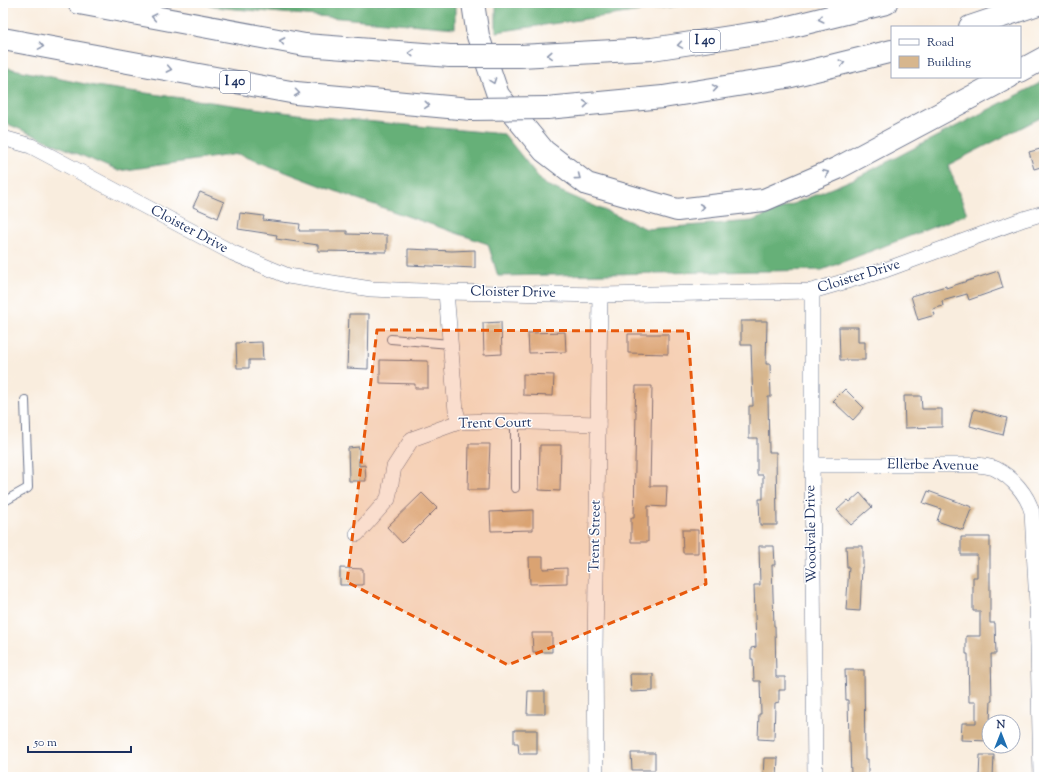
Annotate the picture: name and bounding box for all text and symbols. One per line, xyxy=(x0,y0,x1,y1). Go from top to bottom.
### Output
one-way arrow xyxy=(151,13,157,22)
one-way arrow xyxy=(818,15,825,23)
legend xyxy=(891,26,1021,78)
road number: I 40 xyxy=(690,30,720,52)
text: Road xyxy=(927,34,954,52)
one-way arrow xyxy=(278,37,285,45)
one-way arrow xyxy=(677,40,683,49)
one-way arrow xyxy=(38,41,45,50)
one-way arrow xyxy=(408,48,414,57)
one-way arrow xyxy=(547,50,553,59)
text: Building xyxy=(927,54,971,72)
one-way arrow xyxy=(839,60,845,68)
one-way arrow xyxy=(166,65,172,73)
road number: I 40 xyxy=(220,71,250,93)
one-way arrow xyxy=(489,77,497,84)
one-way arrow xyxy=(712,85,718,93)
one-way arrow xyxy=(294,88,300,97)
one-way arrow xyxy=(424,100,430,109)
one-way arrow xyxy=(583,100,589,109)
one-way arrow xyxy=(822,170,829,178)
one-way arrow xyxy=(574,172,581,180)
street label: Cloister Drive xyxy=(147,201,231,259)
one-way arrow xyxy=(699,203,705,212)
street label: Cloister Drive xyxy=(815,255,903,299)
street label: Cloister Drive xyxy=(470,282,556,304)
street label: Trent Court xyxy=(458,413,532,435)
street label: Ellerbe Avenue xyxy=(887,455,979,477)
street label: Woodvale Drive xyxy=(801,485,823,583)
street label: Trent Street xyxy=(585,499,607,572)
north arrow xyxy=(981,714,1021,754)
text: N xyxy=(996,717,1006,733)
scale bar xyxy=(28,728,131,754)
text: 50 m xyxy=(33,734,57,752)

